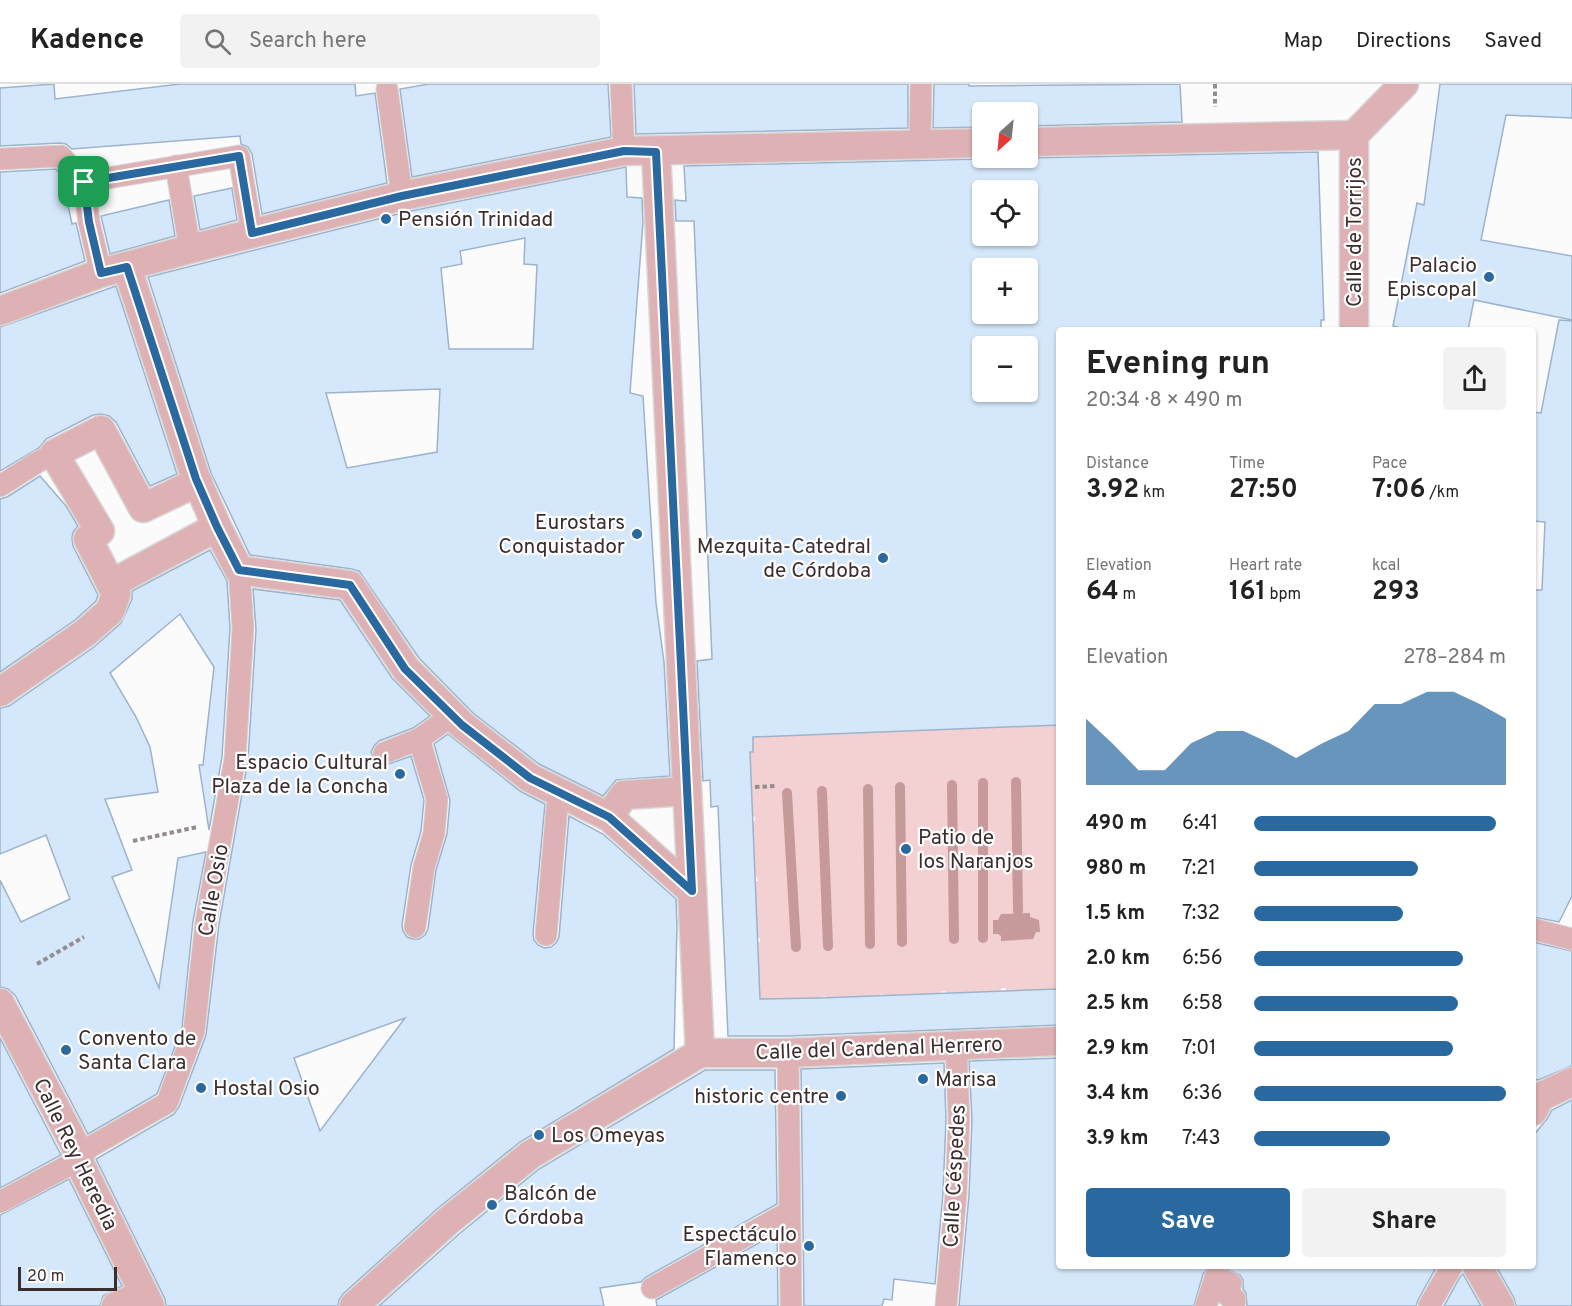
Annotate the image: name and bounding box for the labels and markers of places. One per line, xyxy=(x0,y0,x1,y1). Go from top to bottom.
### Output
pin xyxy=(58,156,109,207)
place label: Pensión Trinidad xyxy=(398,207,553,234)
marker: Pensión Trinidad xyxy=(379,212,393,226)
place label: Palacio Episcopal xyxy=(1387,253,1477,304)
marker: Palacio Episcopal xyxy=(1482,270,1496,284)
place label: Eurostars Conquistador xyxy=(498,510,625,561)
marker: Eurostars Conquistador xyxy=(630,527,644,541)
place label: Mezquita-Catedral de Córdoba xyxy=(697,534,871,585)
marker: Mezquita-Catedral de Córdoba xyxy=(876,551,890,565)
place label: Espacio Cultural Plaza de la Concha xyxy=(211,750,388,801)
marker: Espacio Cultural Plaza de la Concha xyxy=(393,767,407,781)
place label: Patio de los Naranjos xyxy=(918,825,1034,876)
marker: Patio de los Naranjos xyxy=(899,842,913,856)
place label: Convento de Santa Clara xyxy=(78,1026,196,1077)
marker: Convento de Santa Clara xyxy=(59,1043,73,1057)
place label: Marisa xyxy=(935,1067,997,1094)
marker: Marisa xyxy=(916,1072,930,1086)
place label: Hostal Osio xyxy=(213,1076,320,1103)
marker: Hostal Osio xyxy=(194,1081,208,1095)
place label: historic centre xyxy=(694,1084,829,1111)
marker: historic centre xyxy=(834,1089,848,1103)
place label: Los Omeyas xyxy=(551,1123,665,1150)
marker: Los Omeyas xyxy=(532,1128,546,1142)
place label: Balcón de Córdoba xyxy=(504,1181,597,1232)
marker: Balcón de Córdoba xyxy=(485,1198,499,1212)
place label: Espectáculo Flamenco xyxy=(682,1222,797,1273)
marker: Espectáculo Flamenco xyxy=(802,1239,816,1253)

